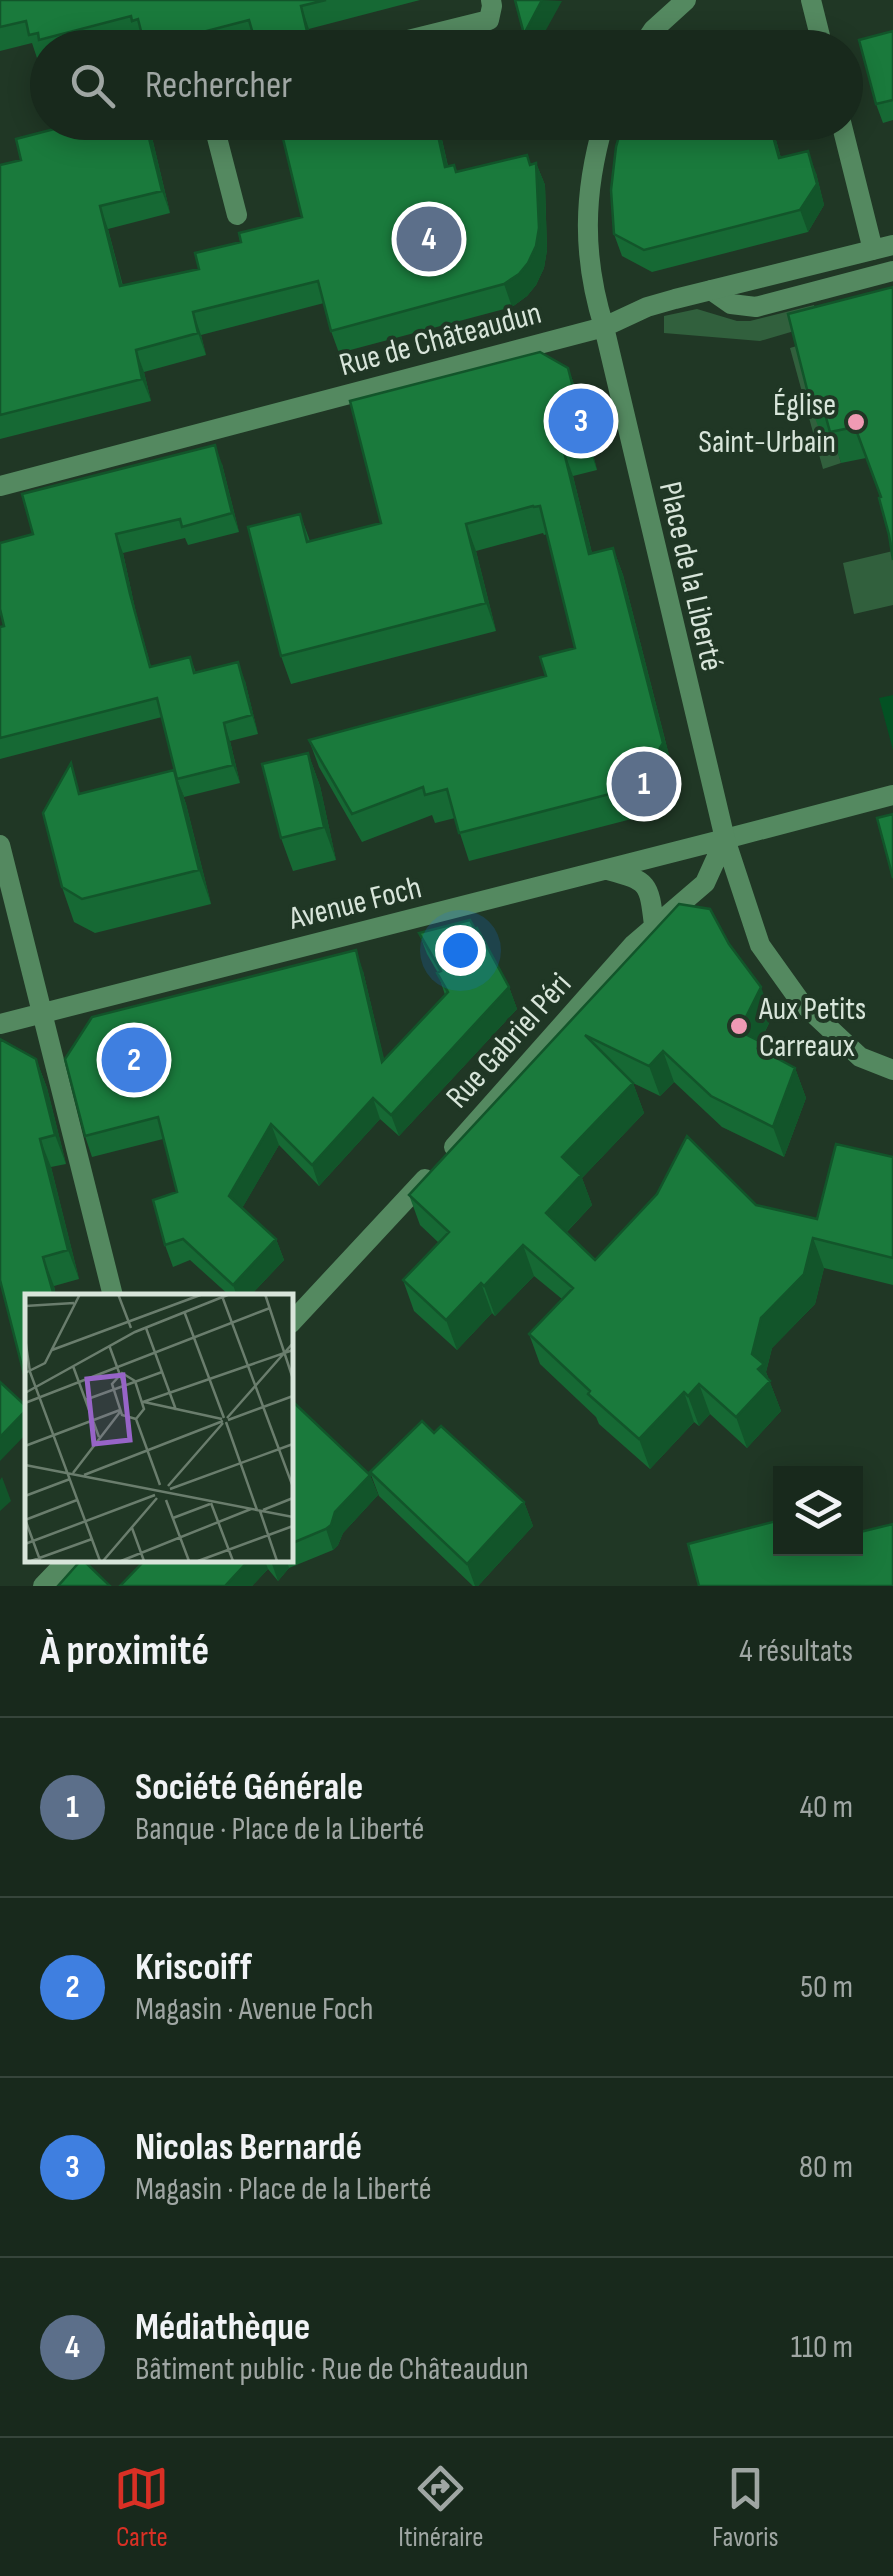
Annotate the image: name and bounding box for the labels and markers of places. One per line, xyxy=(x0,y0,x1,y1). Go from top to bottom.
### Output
pin: 4 xyxy=(396,202,462,276)
pin: 3 xyxy=(548,384,614,458)
place label: Église Saint-Urbain xyxy=(698,386,836,462)
marker: Église Saint-Urbain xyxy=(845,411,867,433)
pin: 1 xyxy=(612,746,676,822)
place label: Aux Petits Carreaux xyxy=(758,990,866,1066)
marker: Aux Petits Carreaux xyxy=(728,1015,750,1037)
pin: 2 xyxy=(102,1022,166,1098)

